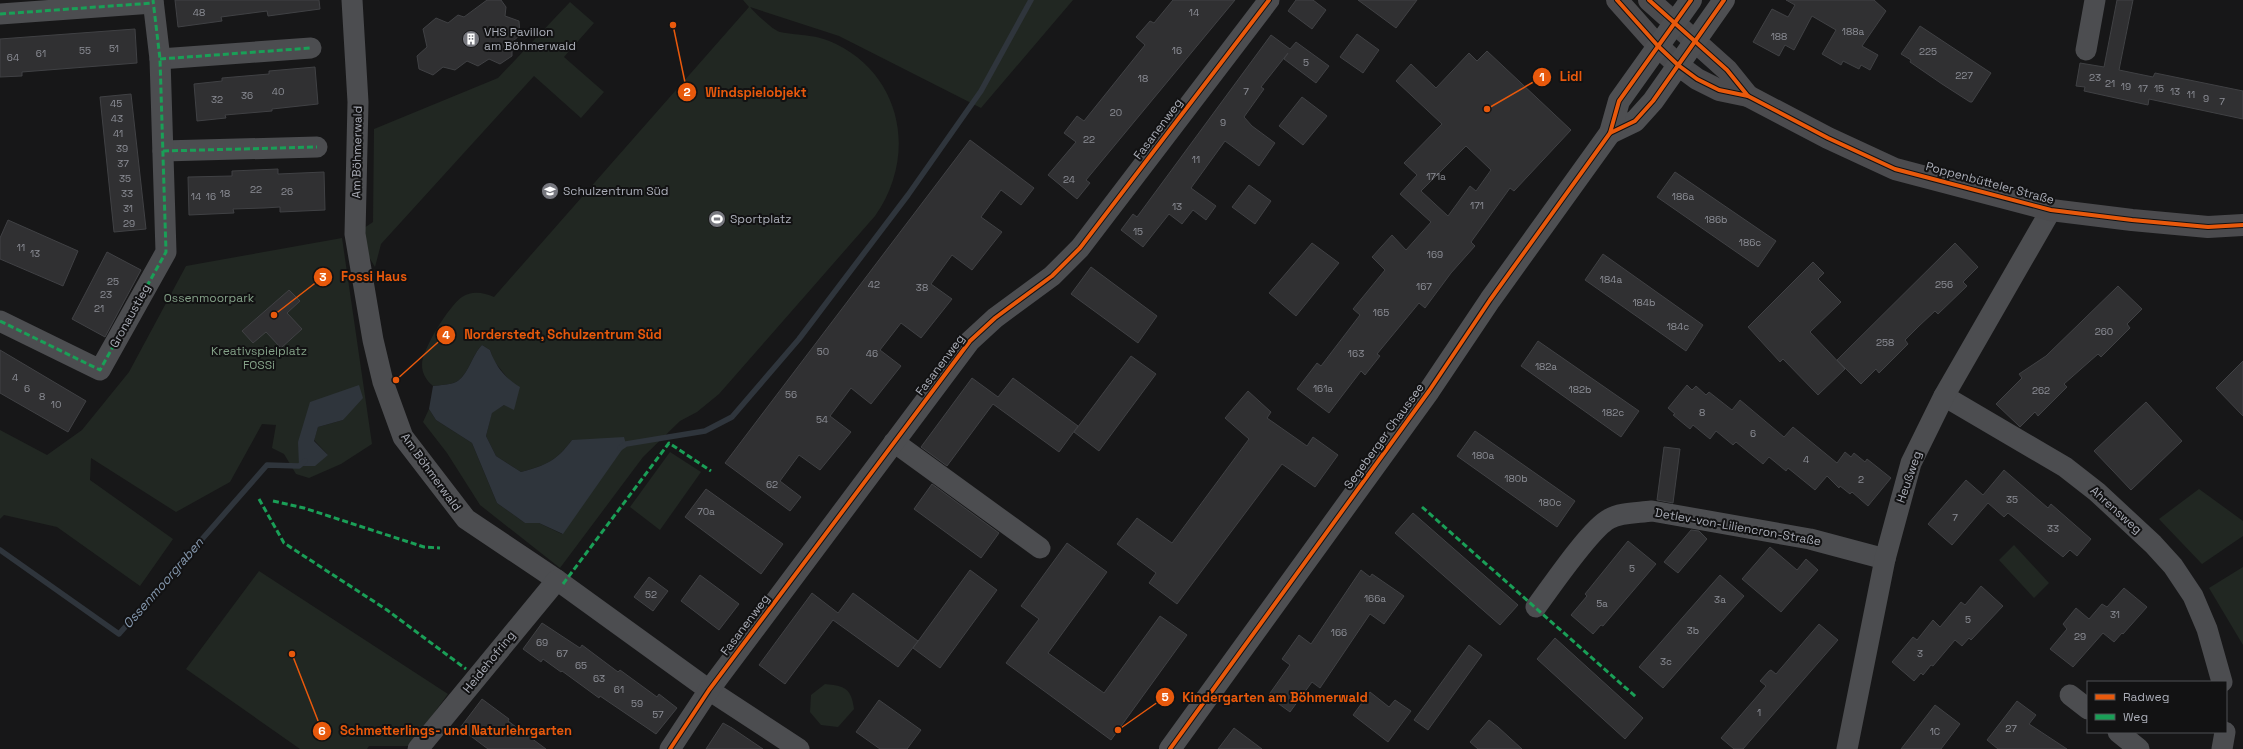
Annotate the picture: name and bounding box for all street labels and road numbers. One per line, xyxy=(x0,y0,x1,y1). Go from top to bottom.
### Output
street label: Fasanenweg xyxy=(1130,95,1186,163)
street label: Am Böhmerwald xyxy=(348,106,366,198)
street label: Poppenbütteler Straße xyxy=(1924,158,2056,208)
street label: Gronaustieg xyxy=(106,281,154,351)
street label: Fasanenweg xyxy=(912,331,968,399)
street label: Segeberger Chaussee xyxy=(1340,380,1428,492)
street label: Am Böhmerwald xyxy=(397,430,465,514)
street label: Heußweg xyxy=(1893,449,1925,505)
street label: Ahrensweg xyxy=(2087,483,2145,537)
street label: Detlev-von-Liliencron-Straße xyxy=(1654,504,1822,550)
street label: Fasanenweg xyxy=(717,591,773,659)
street label: Heidehofring xyxy=(459,628,519,696)

